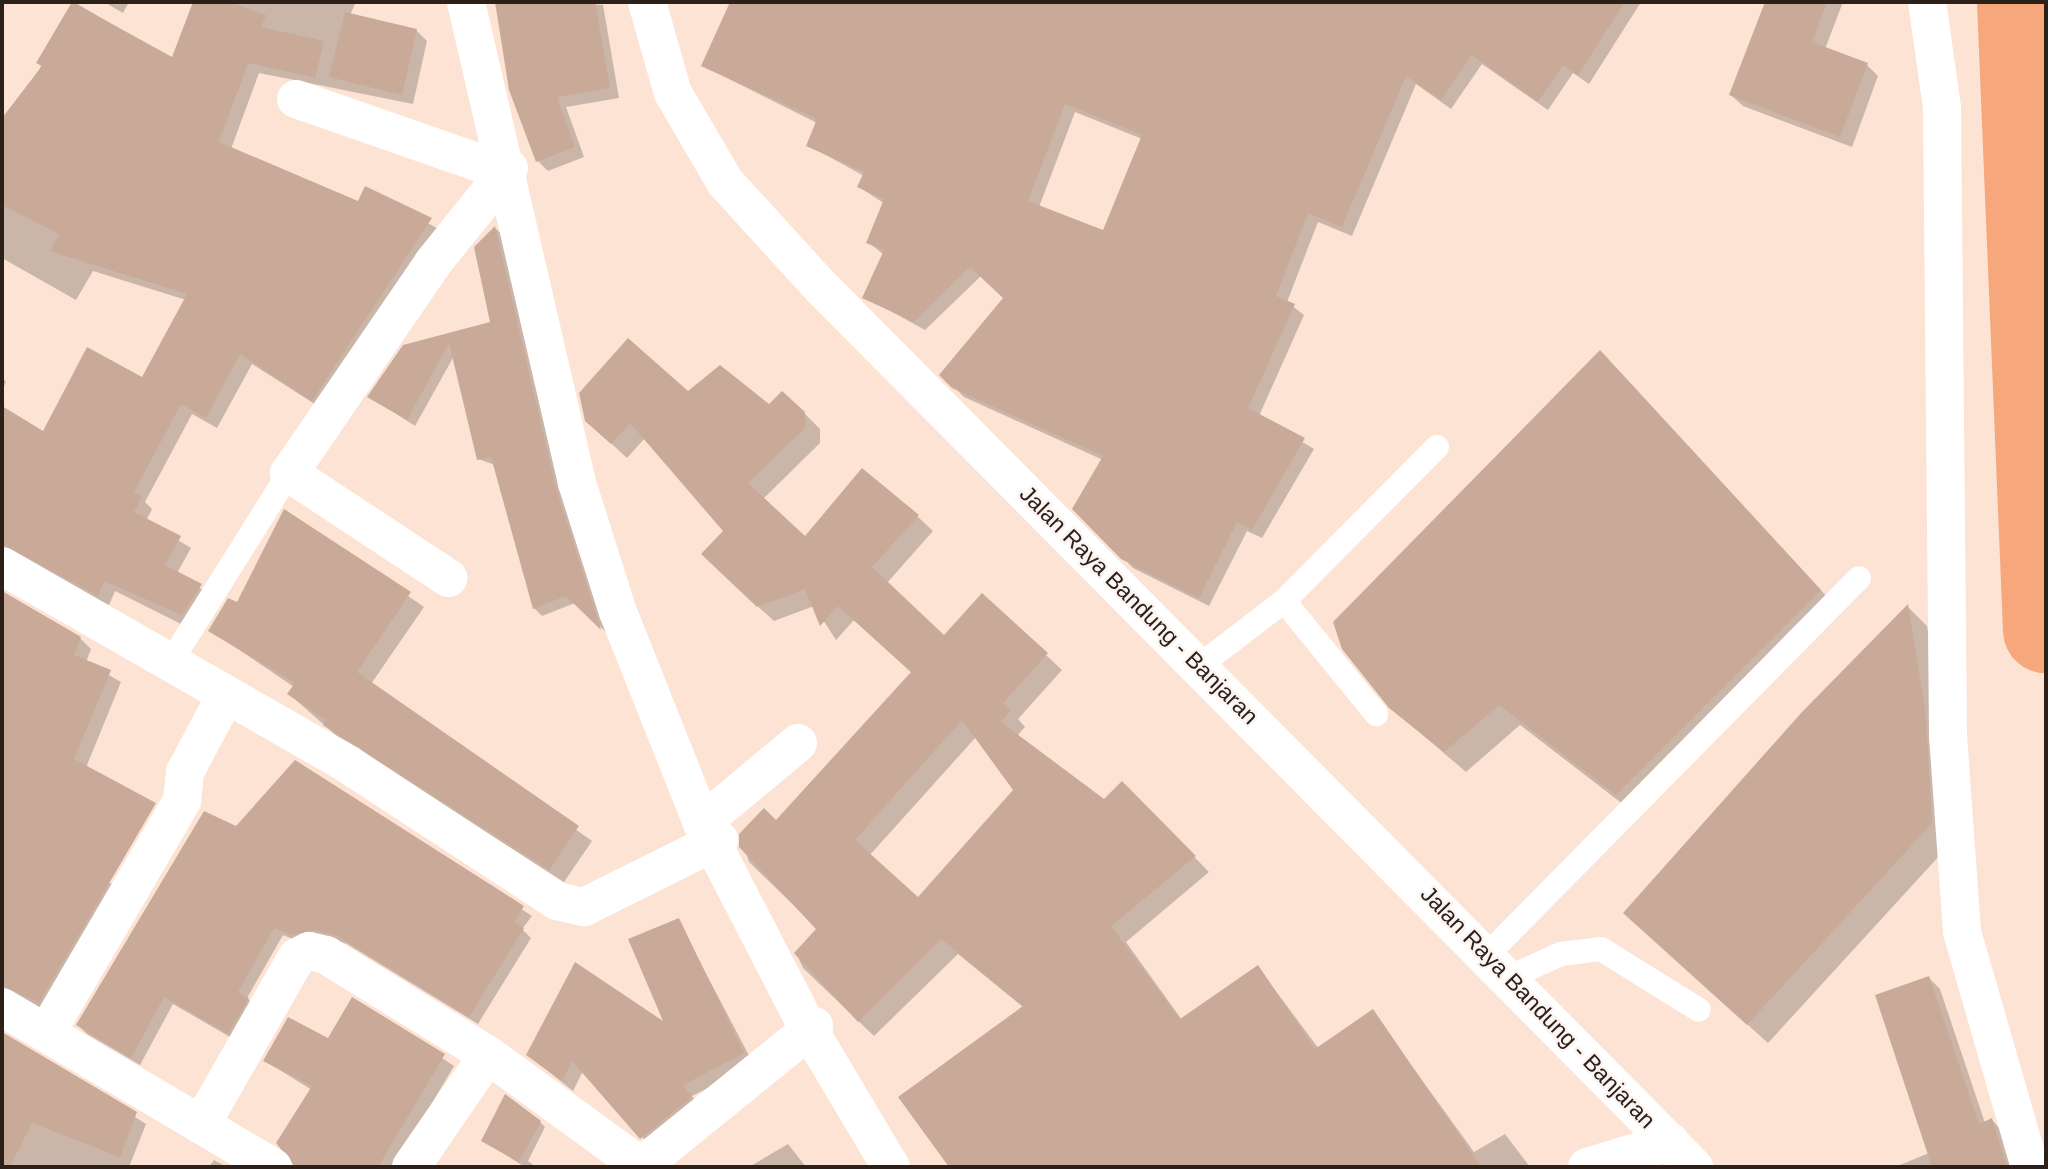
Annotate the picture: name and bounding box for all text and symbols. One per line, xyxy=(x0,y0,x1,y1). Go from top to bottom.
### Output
street label: Jalan Raya Bandung - Banjaran xyxy=(1014,480,1264,730)
street label: Jalan Raya Bandung - Banjaran xyxy=(1415,880,1661,1134)

